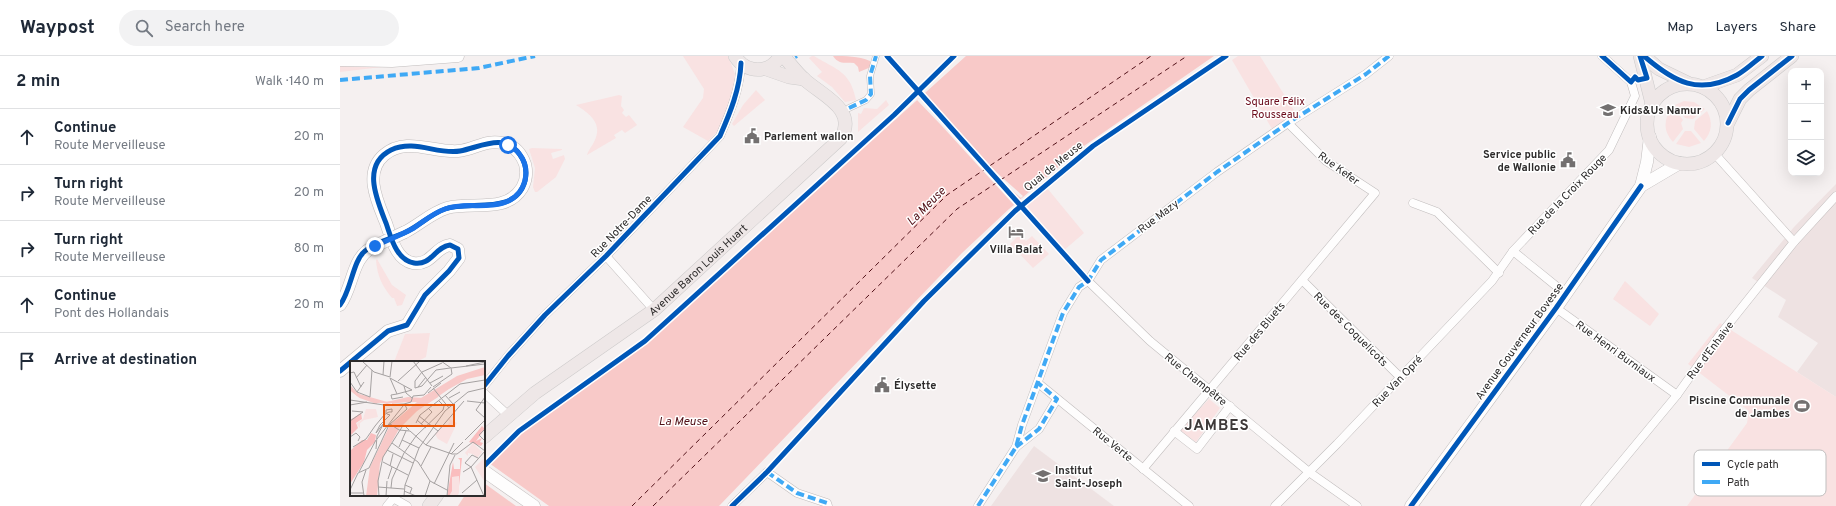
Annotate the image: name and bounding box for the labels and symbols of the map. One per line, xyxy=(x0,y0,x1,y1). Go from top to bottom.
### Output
park label: Square Félix Rousseau xyxy=(1245,95,1305,122)
school or university icon: Kids&Us Namur xyxy=(1599,101,1617,119)
place label: Kids&Us Namur xyxy=(1620,104,1702,118)
public building icon: Parlement wallon xyxy=(743,127,761,145)
place label: Parlement wallon xyxy=(764,130,853,144)
route start xyxy=(499,136,517,154)
street label: Quai de Meuse xyxy=(1021,139,1086,195)
place label: Service public de Wallonie xyxy=(1483,148,1556,175)
street label: Rue Kefer xyxy=(1315,149,1363,189)
street label: Rue de la Croix Rouge xyxy=(1525,151,1610,238)
public building icon: Service public de Wallonie xyxy=(1559,151,1577,169)
water label: La Meuse xyxy=(904,183,950,230)
street label: Rue Notre-Dame xyxy=(588,192,655,261)
street label: Rue Mazy xyxy=(1135,197,1182,237)
street label: Avenue Baron Louis Huart xyxy=(646,222,751,319)
hotel icon: Villa Balat xyxy=(1007,223,1025,241)
route end xyxy=(366,237,384,255)
place label: Villa Balat xyxy=(989,243,1043,257)
street label: Avenue Gouverneur Bovesse xyxy=(1473,280,1567,403)
street label: Rue des Coquelicots xyxy=(1310,289,1391,370)
street label: Rue des Bluets xyxy=(1231,299,1289,364)
street label: Rue Henri Burniaux xyxy=(1572,318,1659,386)
street label: Rue d'Enhaive xyxy=(1684,319,1737,383)
street label: Rue Champêtre xyxy=(1161,350,1230,409)
street label: Rue Van Opré xyxy=(1370,353,1426,411)
inset map xyxy=(350,361,485,496)
public building icon: Élysette xyxy=(873,376,891,394)
place label: Élysette xyxy=(894,378,936,393)
place label: Piscine Communale de Jambes xyxy=(1689,394,1790,421)
sports icon: Piscine Communale de Jambes xyxy=(1793,397,1811,415)
water label: La Meuse xyxy=(659,414,708,430)
district label: JAMBES xyxy=(1184,417,1250,436)
street label: Rue Verte xyxy=(1089,424,1135,465)
legend xyxy=(1694,450,1826,496)
text: Cycle path xyxy=(1727,458,1779,472)
place label: Institut Saint-Joseph xyxy=(1055,464,1122,491)
school or university icon: Institut Saint-Joseph xyxy=(1034,467,1052,485)
text: Path xyxy=(1727,476,1749,490)

